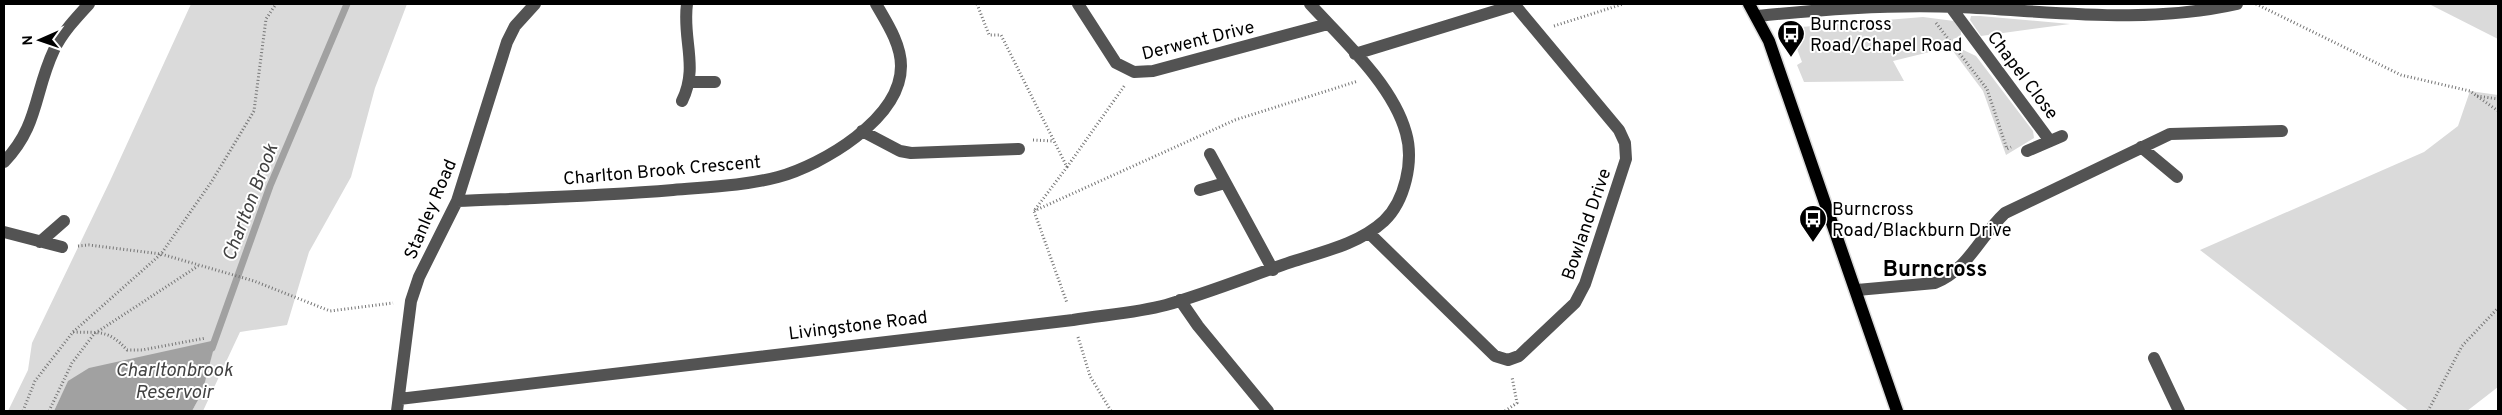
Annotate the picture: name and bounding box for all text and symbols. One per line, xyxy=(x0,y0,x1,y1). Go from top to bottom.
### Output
place label: Burncross Road/Chapel Road xyxy=(1810,14,1962,58)
north arrow xyxy=(15,15,65,65)
street label: Derwent Drive xyxy=(1140,16,1257,67)
bus stop icon: Burncross Road/Chapel Road xyxy=(1776,19,1806,58)
street label: Chapel Close xyxy=(1981,27,2063,125)
text: N xyxy=(20,35,37,46)
water label: Charlton Brook xyxy=(218,140,284,265)
street label: Charlton Brook Crescent xyxy=(562,151,762,192)
street label: Stanley Road xyxy=(400,156,463,263)
street label: Bowland Drive xyxy=(1558,166,1617,283)
place label: Burncross Road/Blackburn Drive xyxy=(1832,199,2012,243)
bus stop icon: Burncross Road/Blackburn Drive xyxy=(1798,204,1828,243)
district label: Burncross xyxy=(1883,257,1987,284)
street label: Livingstone Road xyxy=(787,307,929,346)
water label: Charltonbrook Reservoir xyxy=(115,359,233,405)

